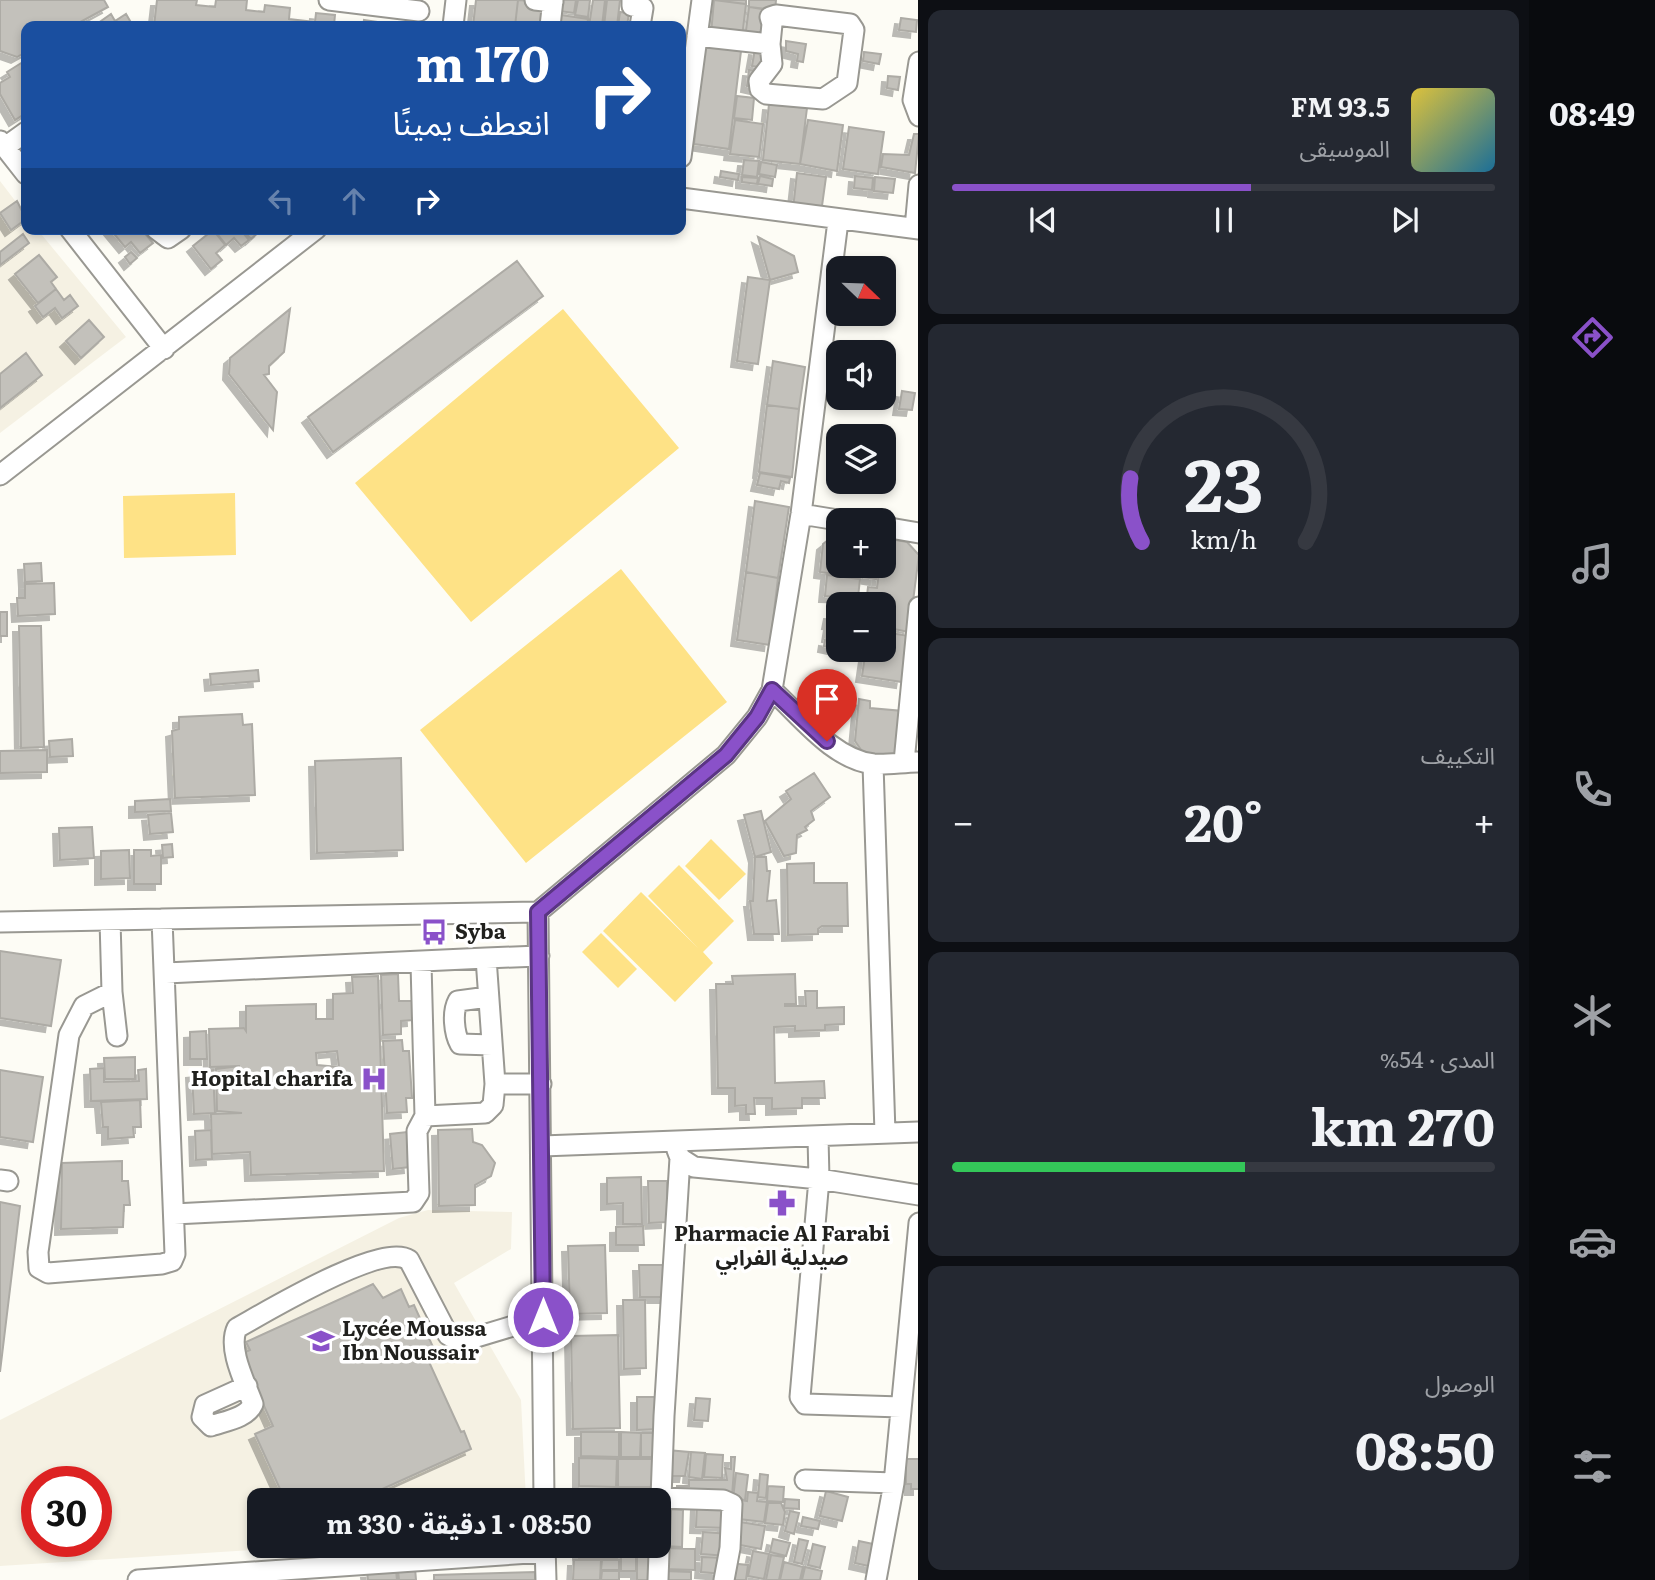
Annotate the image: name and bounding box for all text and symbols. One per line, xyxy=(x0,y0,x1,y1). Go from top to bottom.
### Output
text: 170 m xyxy=(416,24,550,97)
icon: right xyxy=(574,49,665,140)
text: 93.5 FM xyxy=(1291,86,1390,125)
text: 08:49 xyxy=(1549,88,1635,136)
text: انعطف يمينًا xyxy=(393,97,550,145)
text: الموسيقى xyxy=(1299,130,1390,164)
icon: left xyxy=(262,182,300,220)
icon: ahead xyxy=(335,182,373,220)
icon: right xyxy=(408,182,446,220)
icon: previous xyxy=(1024,201,1062,239)
icon: pause xyxy=(1205,201,1243,239)
icon: next xyxy=(1386,201,1424,239)
north arrow xyxy=(826,256,896,326)
map controls xyxy=(826,256,896,662)
icon: directions xyxy=(1568,313,1617,362)
button: sound xyxy=(826,340,896,410)
button: layers xyxy=(826,424,896,494)
text: 23 xyxy=(1184,426,1263,534)
button: + xyxy=(826,508,896,578)
text: km/h xyxy=(1190,520,1257,557)
icon: music xyxy=(1568,539,1617,588)
button: − xyxy=(826,592,896,662)
pin xyxy=(797,669,857,741)
icon: arrive xyxy=(808,680,846,718)
text: التكييف xyxy=(1421,737,1495,771)
icon: phone xyxy=(1568,765,1617,814)
text: 20° xyxy=(1184,781,1263,858)
text: − xyxy=(952,791,974,848)
text: + xyxy=(1473,791,1495,848)
place label: Syba xyxy=(455,914,507,945)
bus stop icon: Syba xyxy=(419,917,449,947)
icon: climate xyxy=(1568,991,1617,1040)
text: المدى · 54% xyxy=(1380,1041,1495,1075)
place label: Hopital charifa xyxy=(191,1061,354,1092)
hospital icon: Hopital charifa xyxy=(359,1064,389,1094)
text: 270 km xyxy=(1310,1085,1495,1162)
pharmacy icon: Pharmacie Al Farabi صيدلية الفرابي xyxy=(767,1188,797,1218)
place label: Pharmacie Al Farabi صيدلية الفرابي xyxy=(674,1216,890,1275)
icon: car xyxy=(1568,1217,1617,1266)
position arrow xyxy=(506,1280,580,1354)
place label: Lycée Moussa Ibn Noussair xyxy=(342,1311,488,1366)
school or university icon: Lycée Moussa Ibn Noussair xyxy=(306,1326,336,1356)
text: الوصول xyxy=(1425,1365,1495,1399)
text: 08:50 xyxy=(1355,1409,1495,1486)
icon: filters xyxy=(1568,1442,1617,1491)
speed limit sign: 30 xyxy=(21,1466,112,1557)
text: 08:50 · 1 دقيقة · 330 m xyxy=(326,1503,592,1542)

